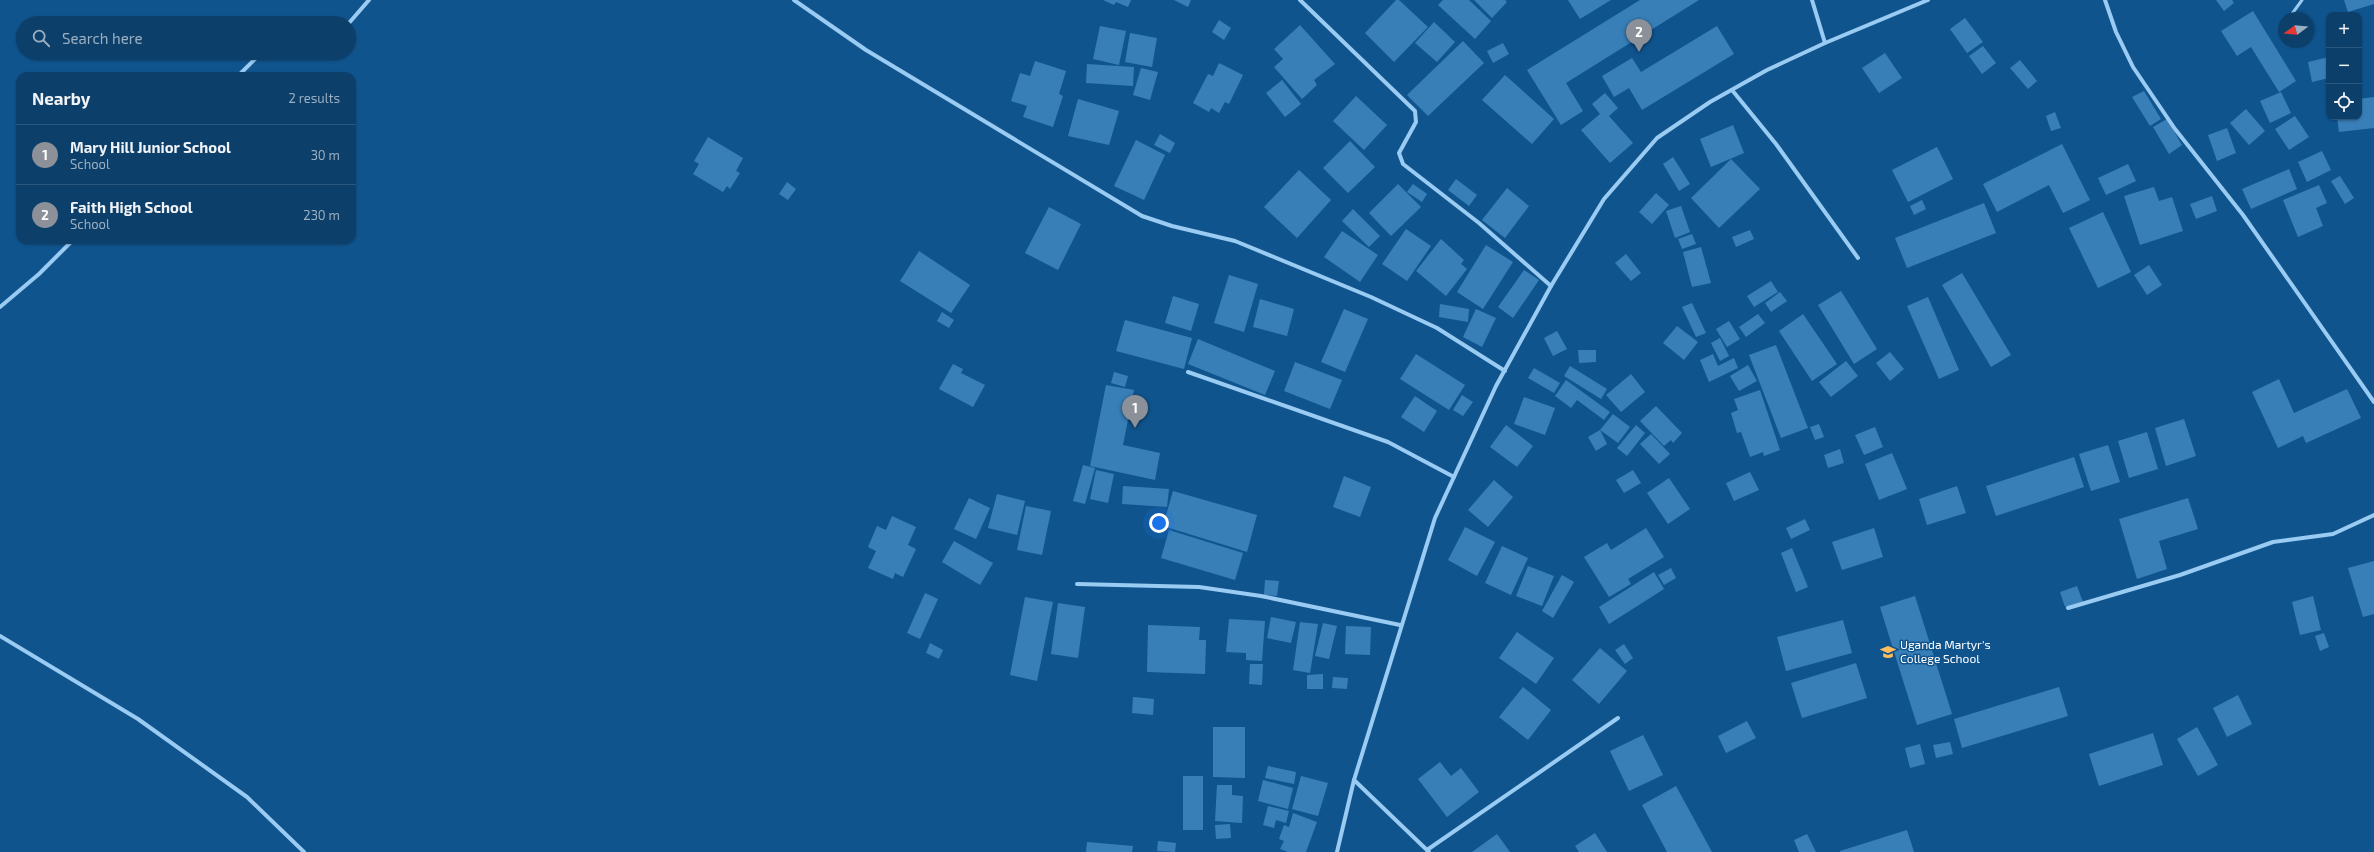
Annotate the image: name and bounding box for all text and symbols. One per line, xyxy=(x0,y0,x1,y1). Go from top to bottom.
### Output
north arrow xyxy=(2278,12,2314,48)
map controls xyxy=(2326,12,2362,120)
button: + xyxy=(2326,12,2362,48)
search box xyxy=(16,16,356,60)
pin: 2 xyxy=(1626,19,1652,52)
icon: search xyxy=(30,27,52,49)
text: Search here xyxy=(62,29,143,47)
button: − xyxy=(2326,48,2362,84)
button: locate xyxy=(2326,84,2362,120)
text: Nearby xyxy=(32,88,90,108)
text: 2 results xyxy=(288,90,340,106)
text: Mary Hill Junior School xyxy=(70,138,231,156)
text: 1 xyxy=(42,147,48,163)
text: 30 m xyxy=(311,147,340,163)
text: School xyxy=(70,156,110,172)
text: Faith High School xyxy=(70,198,193,216)
text: 2 xyxy=(41,207,49,223)
text: 230 m xyxy=(303,207,340,223)
text: School xyxy=(70,216,110,232)
pin: 1 xyxy=(1122,395,1148,428)
your location xyxy=(1149,513,1169,533)
place label: Uganda Martyr's College School xyxy=(1900,637,1991,665)
school or university icon: Uganda Martyr's College School xyxy=(1879,643,1897,661)

